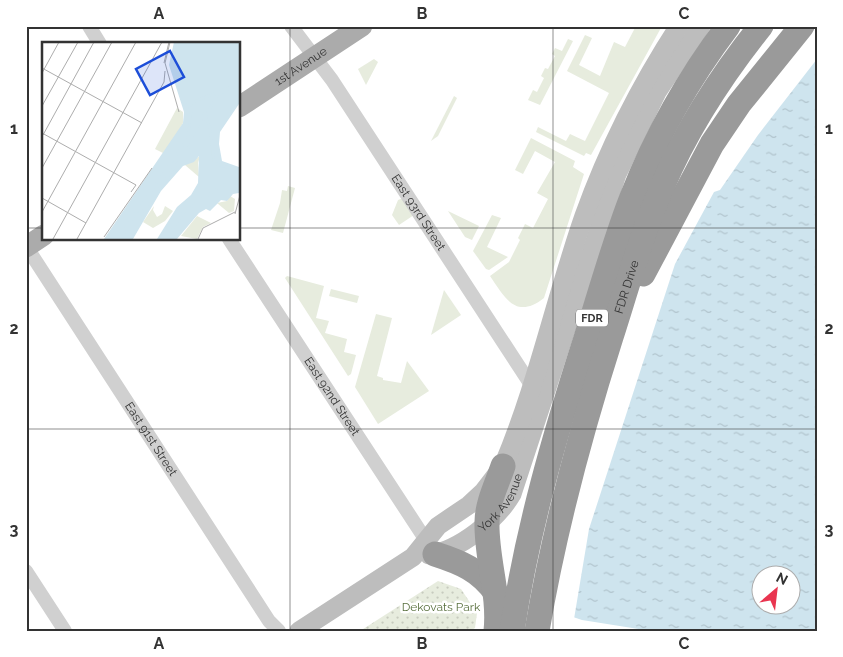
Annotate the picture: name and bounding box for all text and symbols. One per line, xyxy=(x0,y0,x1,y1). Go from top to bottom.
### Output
text: A xyxy=(154,4,165,23)
text: B xyxy=(417,4,428,23)
text: C xyxy=(679,4,690,23)
inset map xyxy=(42,42,240,240)
street label: 1st Avenue xyxy=(272,44,330,89)
text: 1 xyxy=(10,119,18,138)
text: 1 xyxy=(825,119,833,138)
street label: East 93rd Street xyxy=(389,172,448,253)
street label: FDR Drive xyxy=(612,258,642,315)
road number: FDR xyxy=(576,310,608,326)
text: 2 xyxy=(9,319,19,338)
text: 2 xyxy=(824,319,834,338)
street label: East 92nd Street xyxy=(301,354,363,438)
street label: East 91st Street xyxy=(122,399,180,479)
street label: York Avenue xyxy=(475,472,525,535)
text: 3 xyxy=(10,520,19,539)
text: 3 xyxy=(825,520,834,539)
north arrow xyxy=(750,564,800,614)
text: N xyxy=(774,569,791,588)
park label: Dekovats Park xyxy=(402,600,481,614)
text: A xyxy=(154,634,165,653)
text: B xyxy=(417,634,428,653)
text: C xyxy=(679,634,690,653)

